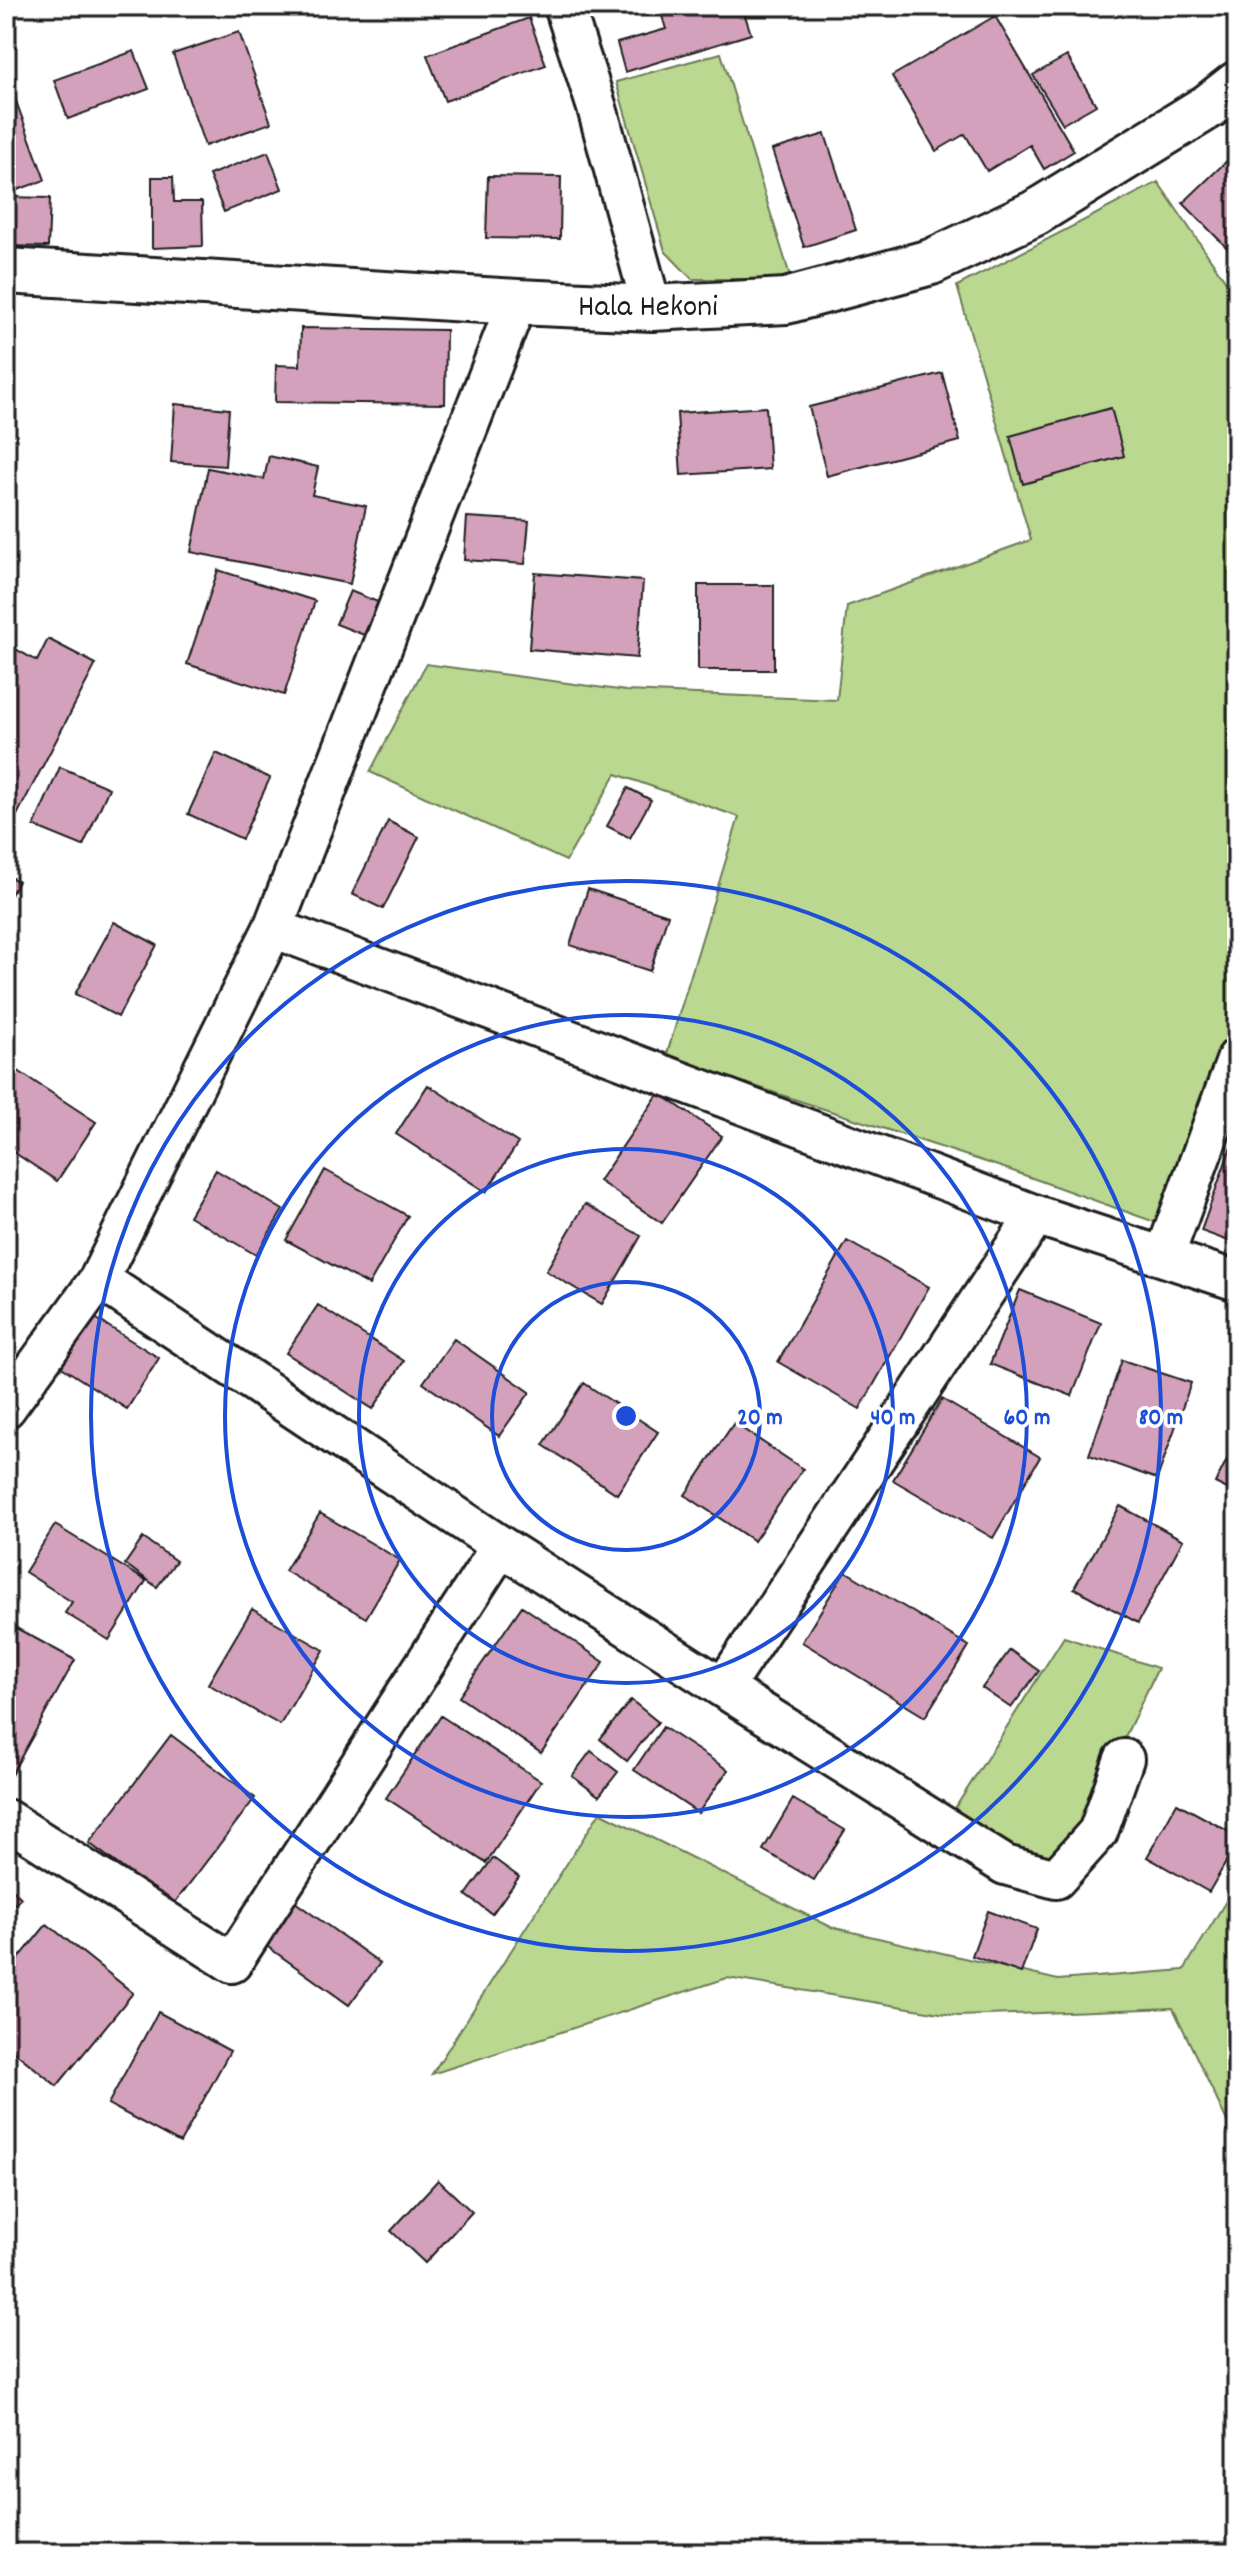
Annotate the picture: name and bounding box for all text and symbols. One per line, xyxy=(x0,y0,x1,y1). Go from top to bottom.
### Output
street label: Hala Hekoni xyxy=(578,286,718,332)
centre of rings xyxy=(612,1402,640,1430)
text: 20 m xyxy=(737,1402,783,1436)
text: 40 m xyxy=(870,1402,916,1436)
text: 60 m xyxy=(1004,1402,1050,1436)
text: 80 m xyxy=(1139,1402,1183,1436)

